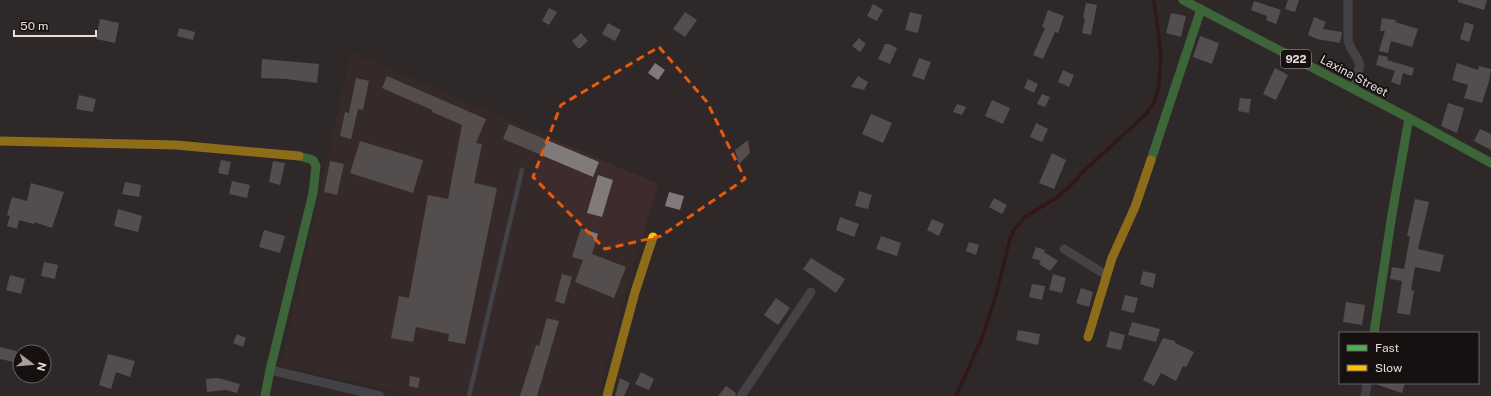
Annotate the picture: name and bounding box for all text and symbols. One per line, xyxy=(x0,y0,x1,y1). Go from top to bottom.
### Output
scale bar xyxy=(14,12,96,38)
text: 50 m xyxy=(20,19,48,33)
road number: 922 xyxy=(1281,50,1311,68)
street label: Laxina Street xyxy=(1318,52,1390,100)
legend xyxy=(1339,332,1479,384)
text: Fast xyxy=(1375,341,1400,355)
north arrow xyxy=(12,344,52,384)
text: N xyxy=(35,361,49,373)
text: Slow xyxy=(1375,361,1403,375)

